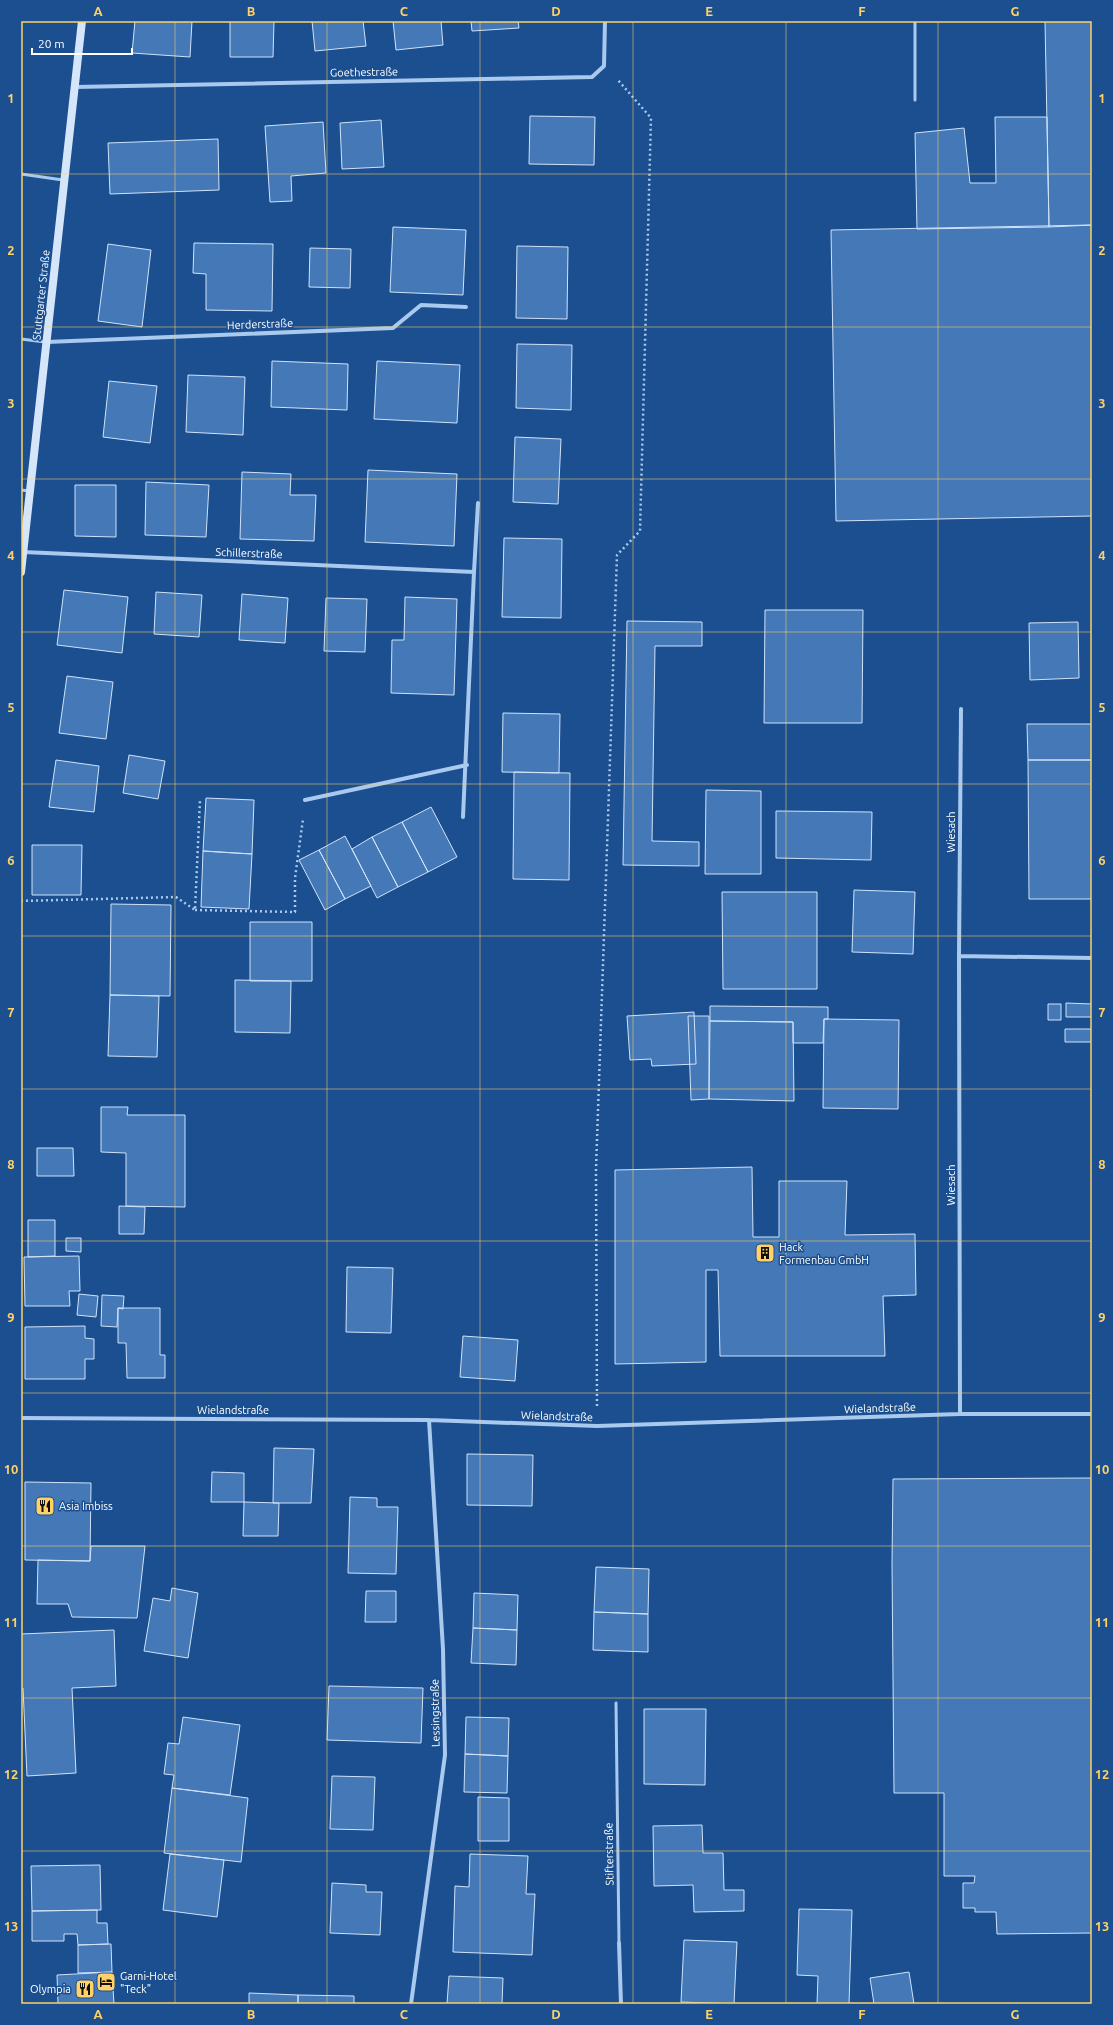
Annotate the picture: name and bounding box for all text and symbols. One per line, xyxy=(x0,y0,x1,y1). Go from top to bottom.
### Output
text: A xyxy=(93,4,103,18)
text: B xyxy=(247,4,256,18)
text: C xyxy=(400,4,409,18)
text: D xyxy=(551,4,561,18)
text: E xyxy=(705,4,713,18)
text: F xyxy=(858,4,866,18)
text: G xyxy=(1011,4,1020,18)
scale bar xyxy=(32,30,132,56)
text: 20 m xyxy=(38,37,65,50)
street label: Goethestraße xyxy=(330,65,398,79)
text: 1 xyxy=(7,91,15,105)
text: 1 xyxy=(1098,91,1106,105)
text: 2 xyxy=(7,243,15,257)
text: 2 xyxy=(1098,243,1106,257)
street label: Stuttgarter Straße xyxy=(30,249,52,341)
street label: Herderstraße xyxy=(227,317,293,331)
text: 3 xyxy=(7,396,15,410)
text: 3 xyxy=(1098,396,1106,410)
street label: Schillerstraße xyxy=(215,546,283,560)
text: 4 xyxy=(7,548,15,562)
text: 4 xyxy=(1098,548,1106,562)
text: 5 xyxy=(7,700,15,714)
text: 5 xyxy=(1098,700,1106,714)
street label: Wiesach xyxy=(945,812,957,852)
text: 6 xyxy=(7,853,15,867)
text: 6 xyxy=(1098,853,1106,867)
text: 7 xyxy=(7,1005,15,1019)
text: 7 xyxy=(1098,1005,1106,1019)
text: 8 xyxy=(7,1157,15,1171)
text: 8 xyxy=(1098,1157,1106,1171)
street label: Wiesach xyxy=(945,1165,957,1205)
place label: Hack Formenbau GmbH xyxy=(779,1241,869,1266)
building icon: Hack Formenbau GmbH xyxy=(754,1242,776,1264)
text: 9 xyxy=(7,1310,15,1324)
text: 9 xyxy=(1098,1310,1106,1324)
street label: Wielandstraße xyxy=(844,1401,916,1415)
street label: Wielandstraße xyxy=(197,1404,269,1416)
street label: Wielandstraße xyxy=(521,1409,593,1423)
text: 10 xyxy=(4,1462,18,1476)
text: 10 xyxy=(1095,1462,1109,1476)
restaurant icon: Asia Imbiss xyxy=(34,1495,56,1517)
place label: Asia Imbiss xyxy=(59,1500,113,1512)
text: 11 xyxy=(4,1615,18,1629)
text: 11 xyxy=(1095,1615,1109,1629)
street label: Lessingstraße xyxy=(428,1679,442,1747)
text: 12 xyxy=(4,1767,18,1781)
text: 12 xyxy=(1095,1767,1109,1781)
street label: Stifterstraße xyxy=(602,1822,616,1886)
text: 13 xyxy=(4,1919,18,1933)
text: 13 xyxy=(1095,1919,1109,1933)
place label: Garni-Hotel "Teck" xyxy=(120,1970,177,1995)
hotel icon: Garni-Hotel "Teck" xyxy=(95,1971,117,1993)
restaurant icon: Olympia xyxy=(74,1978,96,2000)
place label: Olympia xyxy=(30,1983,71,1995)
text: A xyxy=(93,2007,103,2021)
text: B xyxy=(247,2007,256,2021)
text: C xyxy=(400,2007,409,2021)
text: D xyxy=(551,2007,561,2021)
text: E xyxy=(705,2007,713,2021)
text: F xyxy=(858,2007,866,2021)
text: G xyxy=(1011,2007,1020,2021)

